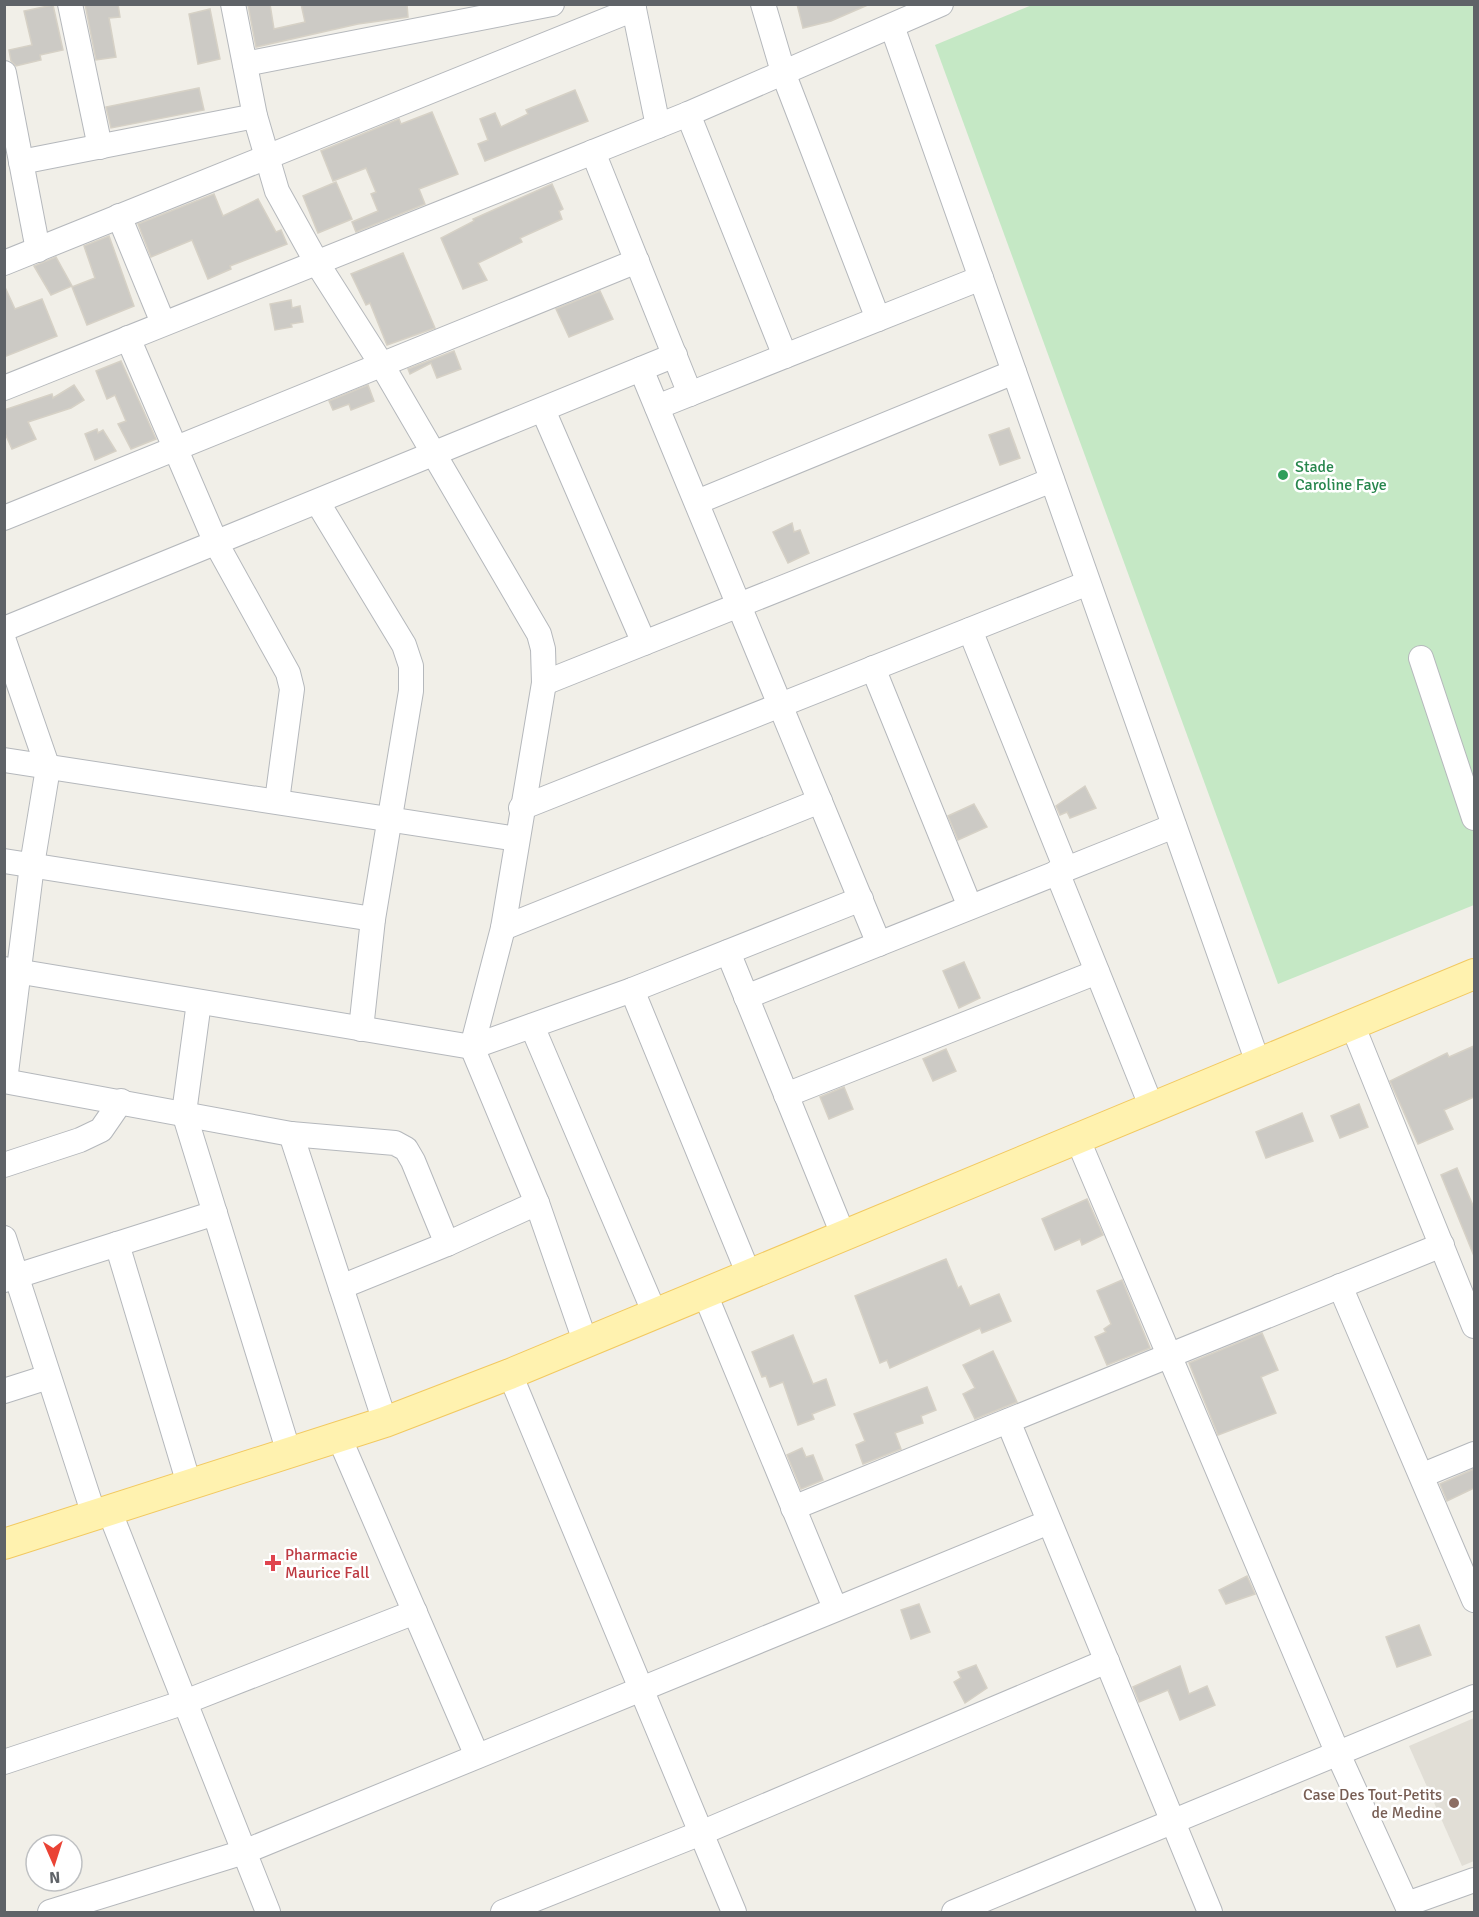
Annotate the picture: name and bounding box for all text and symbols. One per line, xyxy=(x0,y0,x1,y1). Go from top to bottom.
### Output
place label: Stade Caroline Faye xyxy=(1295,457,1387,495)
marker: Stade Caroline Faye xyxy=(1276,468,1290,482)
place label: Pharmacie Maurice Fall xyxy=(285,1545,370,1583)
marker: Pharmacie Maurice Fall xyxy=(266,1556,280,1570)
place label: Case Des Tout-Petits de Medine xyxy=(1303,1785,1442,1823)
marker: Case Des Tout-Petits de Medine xyxy=(1447,1796,1461,1810)
north arrow xyxy=(24,1833,84,1893)
text: N xyxy=(49,1867,61,1887)

